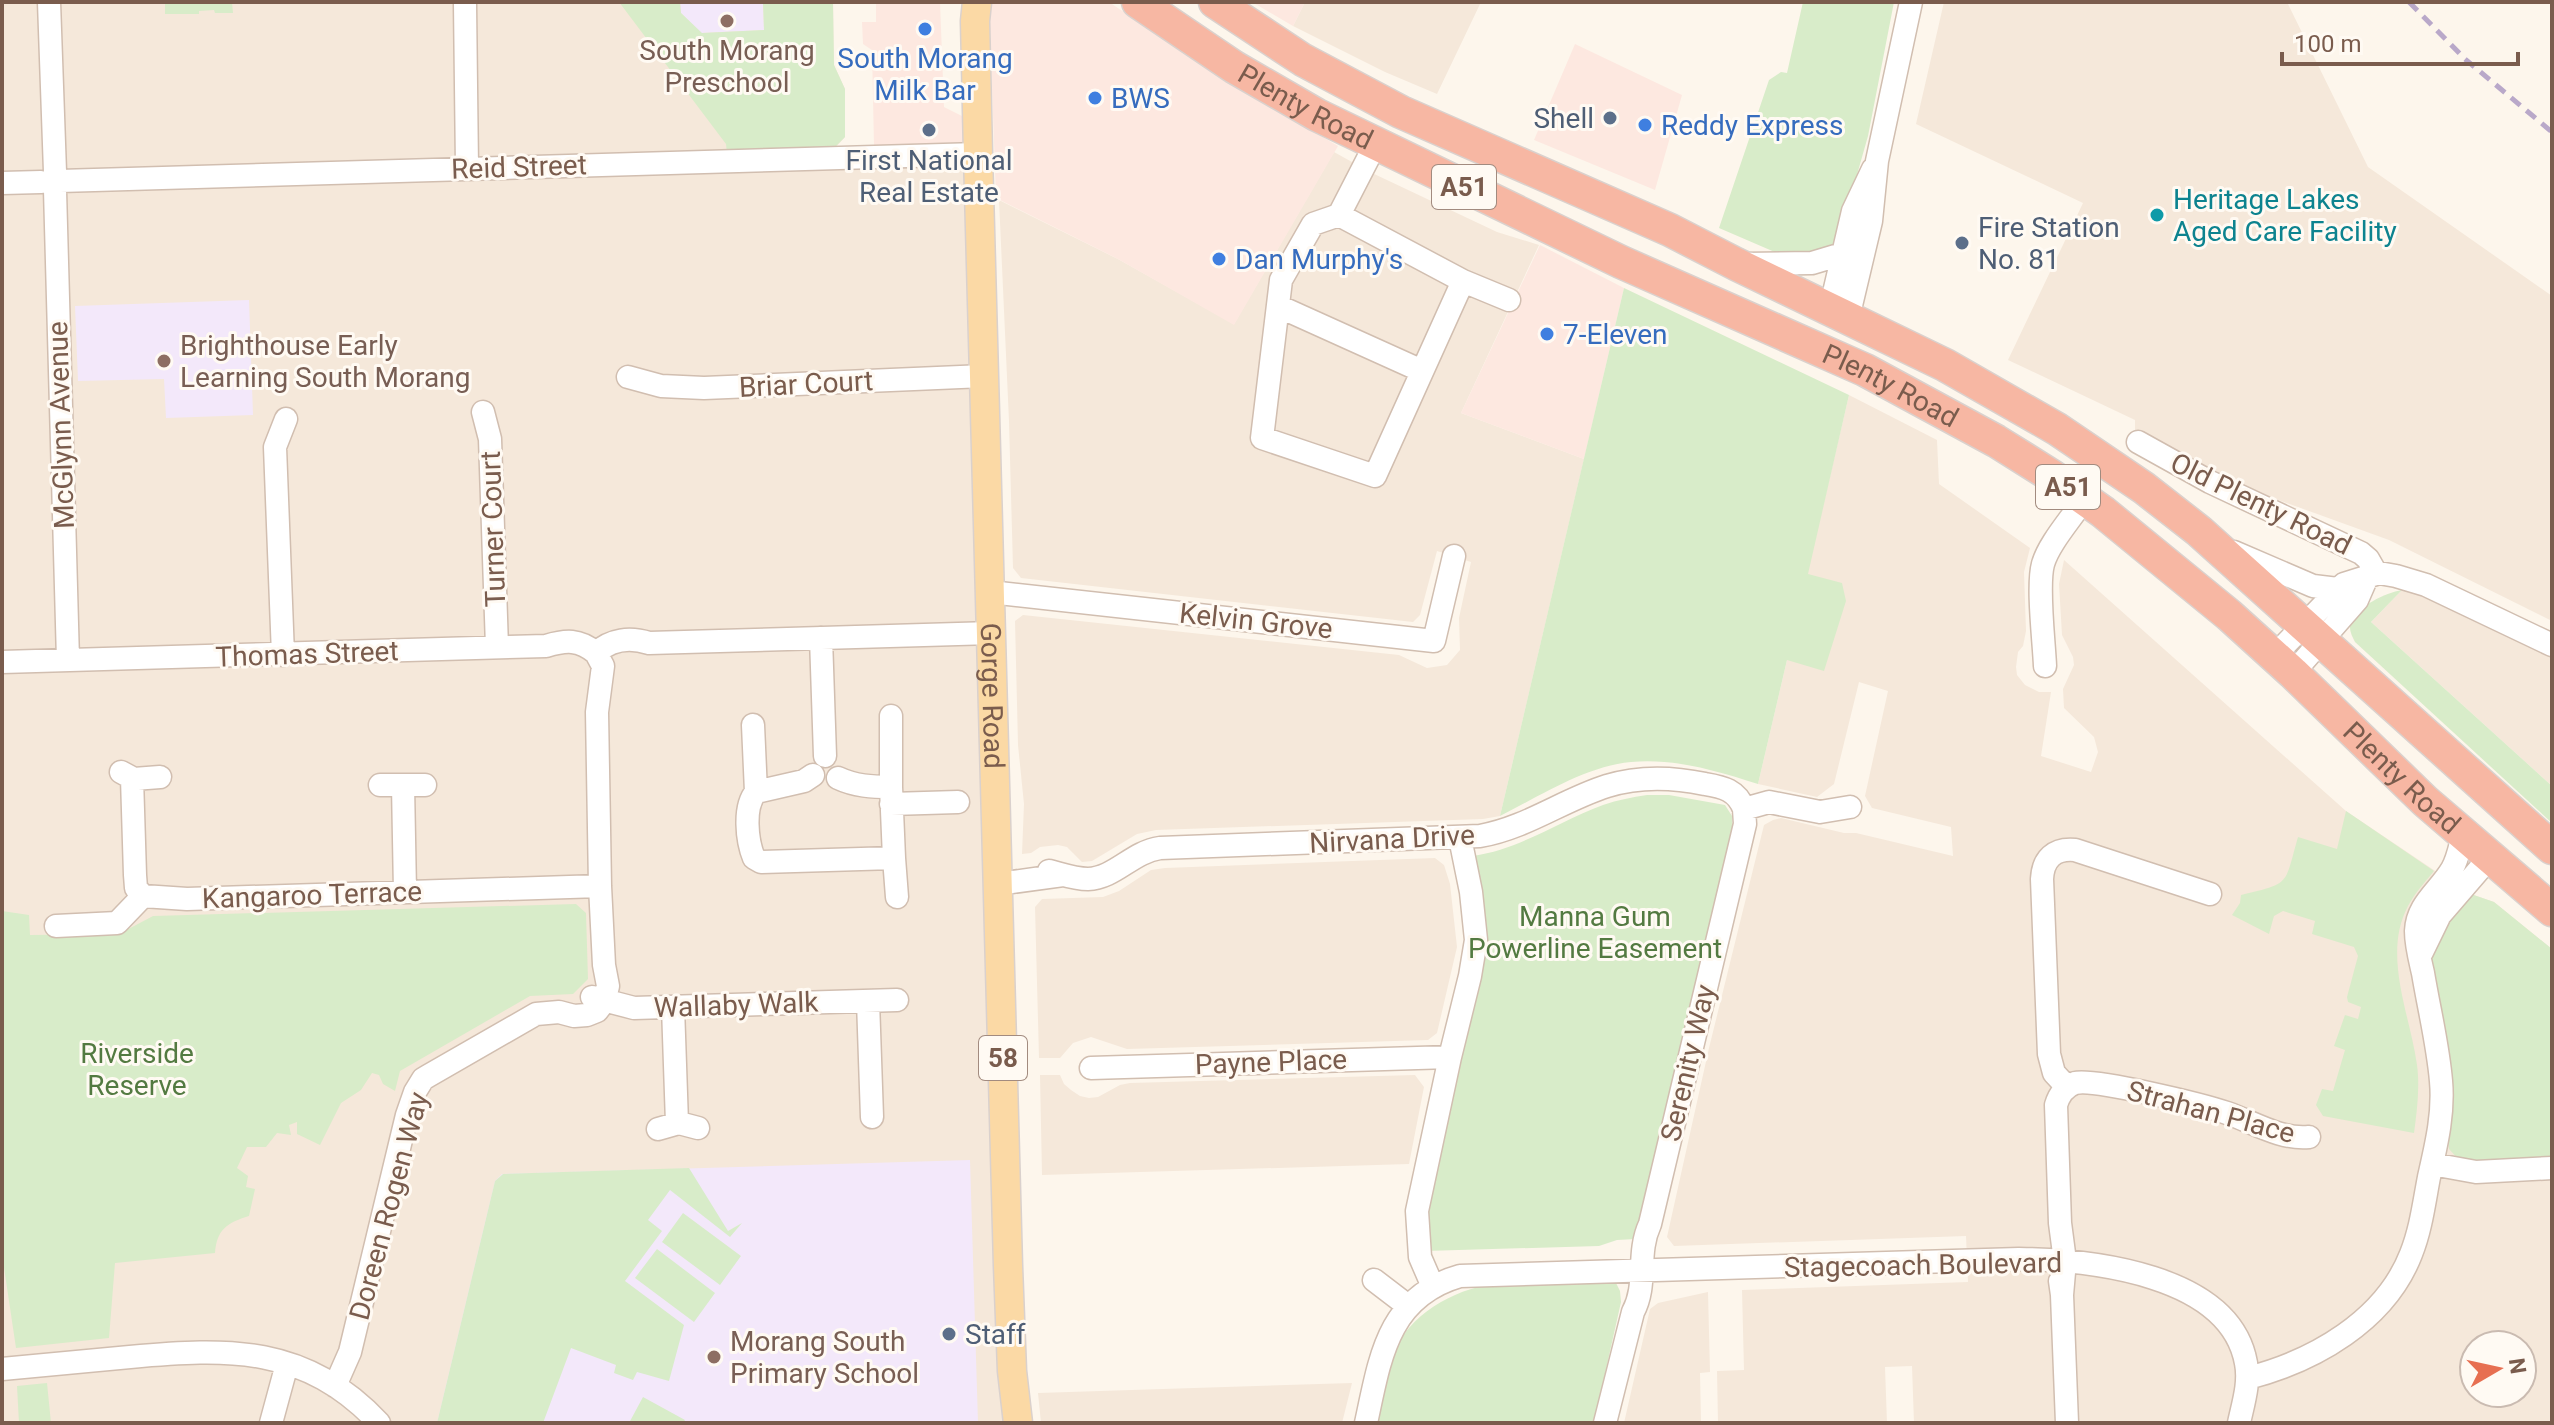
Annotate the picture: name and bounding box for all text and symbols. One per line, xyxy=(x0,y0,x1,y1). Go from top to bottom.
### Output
marker: South Morang Preschool xyxy=(718,12,736,30)
scale bar xyxy=(2282,16,2518,66)
marker: South Morang Milk Bar xyxy=(916,20,934,38)
text: 100 m xyxy=(2294,30,2361,58)
place label: South Morang Preschool xyxy=(639,34,815,99)
place label: South Morang Milk Bar xyxy=(837,42,1013,107)
street label: Plenty Road xyxy=(1233,57,1379,156)
place label: BWS xyxy=(1111,82,1170,115)
marker: BWS xyxy=(1086,89,1104,107)
place label: Shell xyxy=(1533,102,1594,135)
marker: Shell xyxy=(1601,109,1619,127)
place label: Reddy Express xyxy=(1661,109,1843,142)
marker: Reddy Express xyxy=(1636,116,1654,134)
marker: First National Real Estate xyxy=(920,121,938,139)
place label: First National Real Estate xyxy=(846,144,1012,209)
street label: Reid Street xyxy=(451,148,587,186)
road number: A51 xyxy=(1432,165,1496,209)
place label: Heritage Lakes Aged Care Facility xyxy=(2173,183,2397,248)
marker: Heritage Lakes Aged Care Facility xyxy=(2148,206,2166,224)
place label: Fire Station No. 81 xyxy=(1978,211,2120,276)
marker: Fire Station No. 81 xyxy=(1953,234,1971,252)
place label: Dan Murphy's xyxy=(1235,243,1403,276)
marker: Dan Murphy's xyxy=(1210,250,1228,268)
place label: 7-Eleven xyxy=(1563,318,1668,351)
street label: McGlynn Avenue xyxy=(41,321,81,529)
marker: 7-Eleven xyxy=(1538,325,1556,343)
place label: Brighthouse Early Learning South Morang xyxy=(180,329,470,394)
street label: Plenty Road xyxy=(1818,337,1964,434)
marker: Brighthouse Early Learning South Morang xyxy=(155,352,173,370)
street label: Briar Court xyxy=(738,364,874,404)
street label: Old Plenty Road xyxy=(2165,446,2357,562)
street label: Turner Court xyxy=(474,450,512,608)
road number: A51 xyxy=(2036,465,2100,509)
street label: Kelvin Grove xyxy=(1178,597,1334,645)
street label: Gorge Road xyxy=(974,622,1011,769)
street label: Thomas Street xyxy=(215,634,399,674)
street label: Plenty Road xyxy=(2337,715,2467,841)
street label: Nirvana Drive xyxy=(1308,818,1476,860)
street label: Kangaroo Terrace xyxy=(201,875,423,915)
park label: Manna Gum Powerline Easement xyxy=(1468,900,1722,965)
street label: Serenity Way xyxy=(1654,981,1722,1145)
street label: Wallaby Walk xyxy=(653,986,820,1024)
road number: 58 xyxy=(979,1036,1027,1080)
park label: Riverside Reserve xyxy=(80,1037,194,1102)
street label: Payne Place xyxy=(1194,1043,1348,1081)
street label: Strahan Place xyxy=(2124,1074,2298,1150)
street label: Doreen Rogen Way xyxy=(343,1088,435,1324)
street label: Stagecoach Boulevard xyxy=(1784,1246,2062,1284)
place label: Staff xyxy=(965,1318,1026,1351)
place label: Morang South Primary School xyxy=(730,1325,919,1390)
marker: Staff xyxy=(940,1325,958,1343)
north arrow xyxy=(2458,1329,2538,1409)
marker: Morang South Primary School xyxy=(705,1348,723,1366)
text: N xyxy=(2504,1356,2531,1376)

